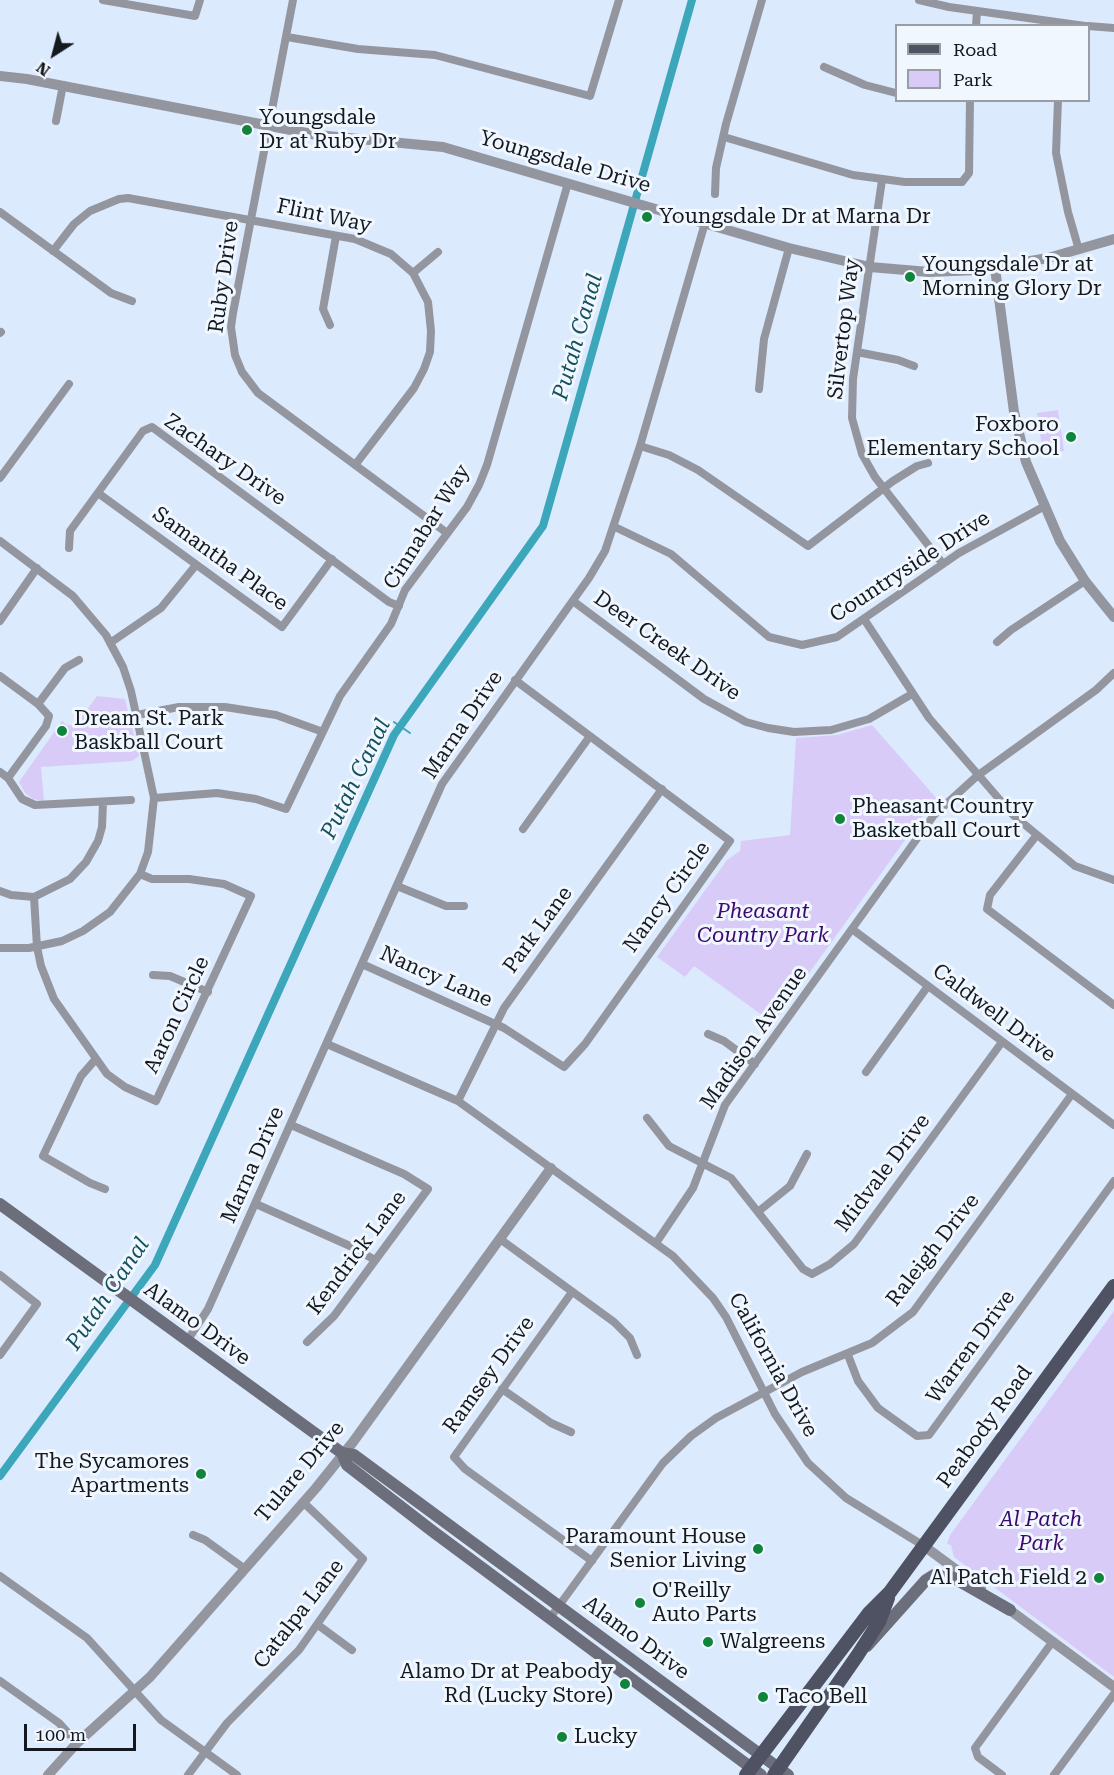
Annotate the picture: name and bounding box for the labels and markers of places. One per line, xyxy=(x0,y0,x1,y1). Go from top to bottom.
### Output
place label: Youngsdale Dr at Ruby Dr xyxy=(259,105,396,155)
marker: Youngsdale Dr at Ruby Dr xyxy=(240,123,254,137)
place label: Youngsdale Dr at Marna Dr xyxy=(659,204,931,230)
marker: Youngsdale Dr at Marna Dr xyxy=(640,210,654,224)
place label: Youngsdale Dr at Morning Glory Dr xyxy=(922,252,1102,302)
marker: Youngsdale Dr at Morning Glory Dr xyxy=(903,270,917,284)
place label: Foxboro Elementary School xyxy=(866,412,1059,462)
marker: Foxboro Elementary School xyxy=(1064,430,1078,444)
place label: Dream St. Park Baskball Court xyxy=(74,706,224,756)
marker: Dream St. Park Baskball Court xyxy=(55,724,69,738)
place label: Pheasant Country Basketball Court xyxy=(852,794,1034,844)
marker: Pheasant Country Basketball Court xyxy=(833,812,847,826)
place label: The Sycamores Apartments xyxy=(35,1449,189,1499)
marker: The Sycamores Apartments xyxy=(194,1467,208,1481)
place label: Paramount House Senior Living xyxy=(565,1524,746,1574)
marker: Paramount House Senior Living xyxy=(751,1542,765,1556)
place label: Al Patch Field 2 xyxy=(930,1565,1087,1591)
marker: Al Patch Field 2 xyxy=(1092,1571,1106,1585)
place label: O'Reilly Auto Parts xyxy=(652,1578,756,1628)
marker: O'Reilly Auto Parts xyxy=(633,1596,647,1610)
place label: Walgreens xyxy=(720,1629,825,1655)
marker: Walgreens xyxy=(701,1635,715,1649)
place label: Alamo Dr at Peabody Rd (Lucky Store) xyxy=(400,1659,613,1709)
marker: Alamo Dr at Peabody Rd (Lucky Store) xyxy=(618,1677,632,1691)
place label: Taco Bell xyxy=(775,1684,867,1710)
marker: Taco Bell xyxy=(756,1690,770,1704)
place label: Lucky xyxy=(574,1724,637,1750)
marker: Lucky xyxy=(555,1730,569,1744)

